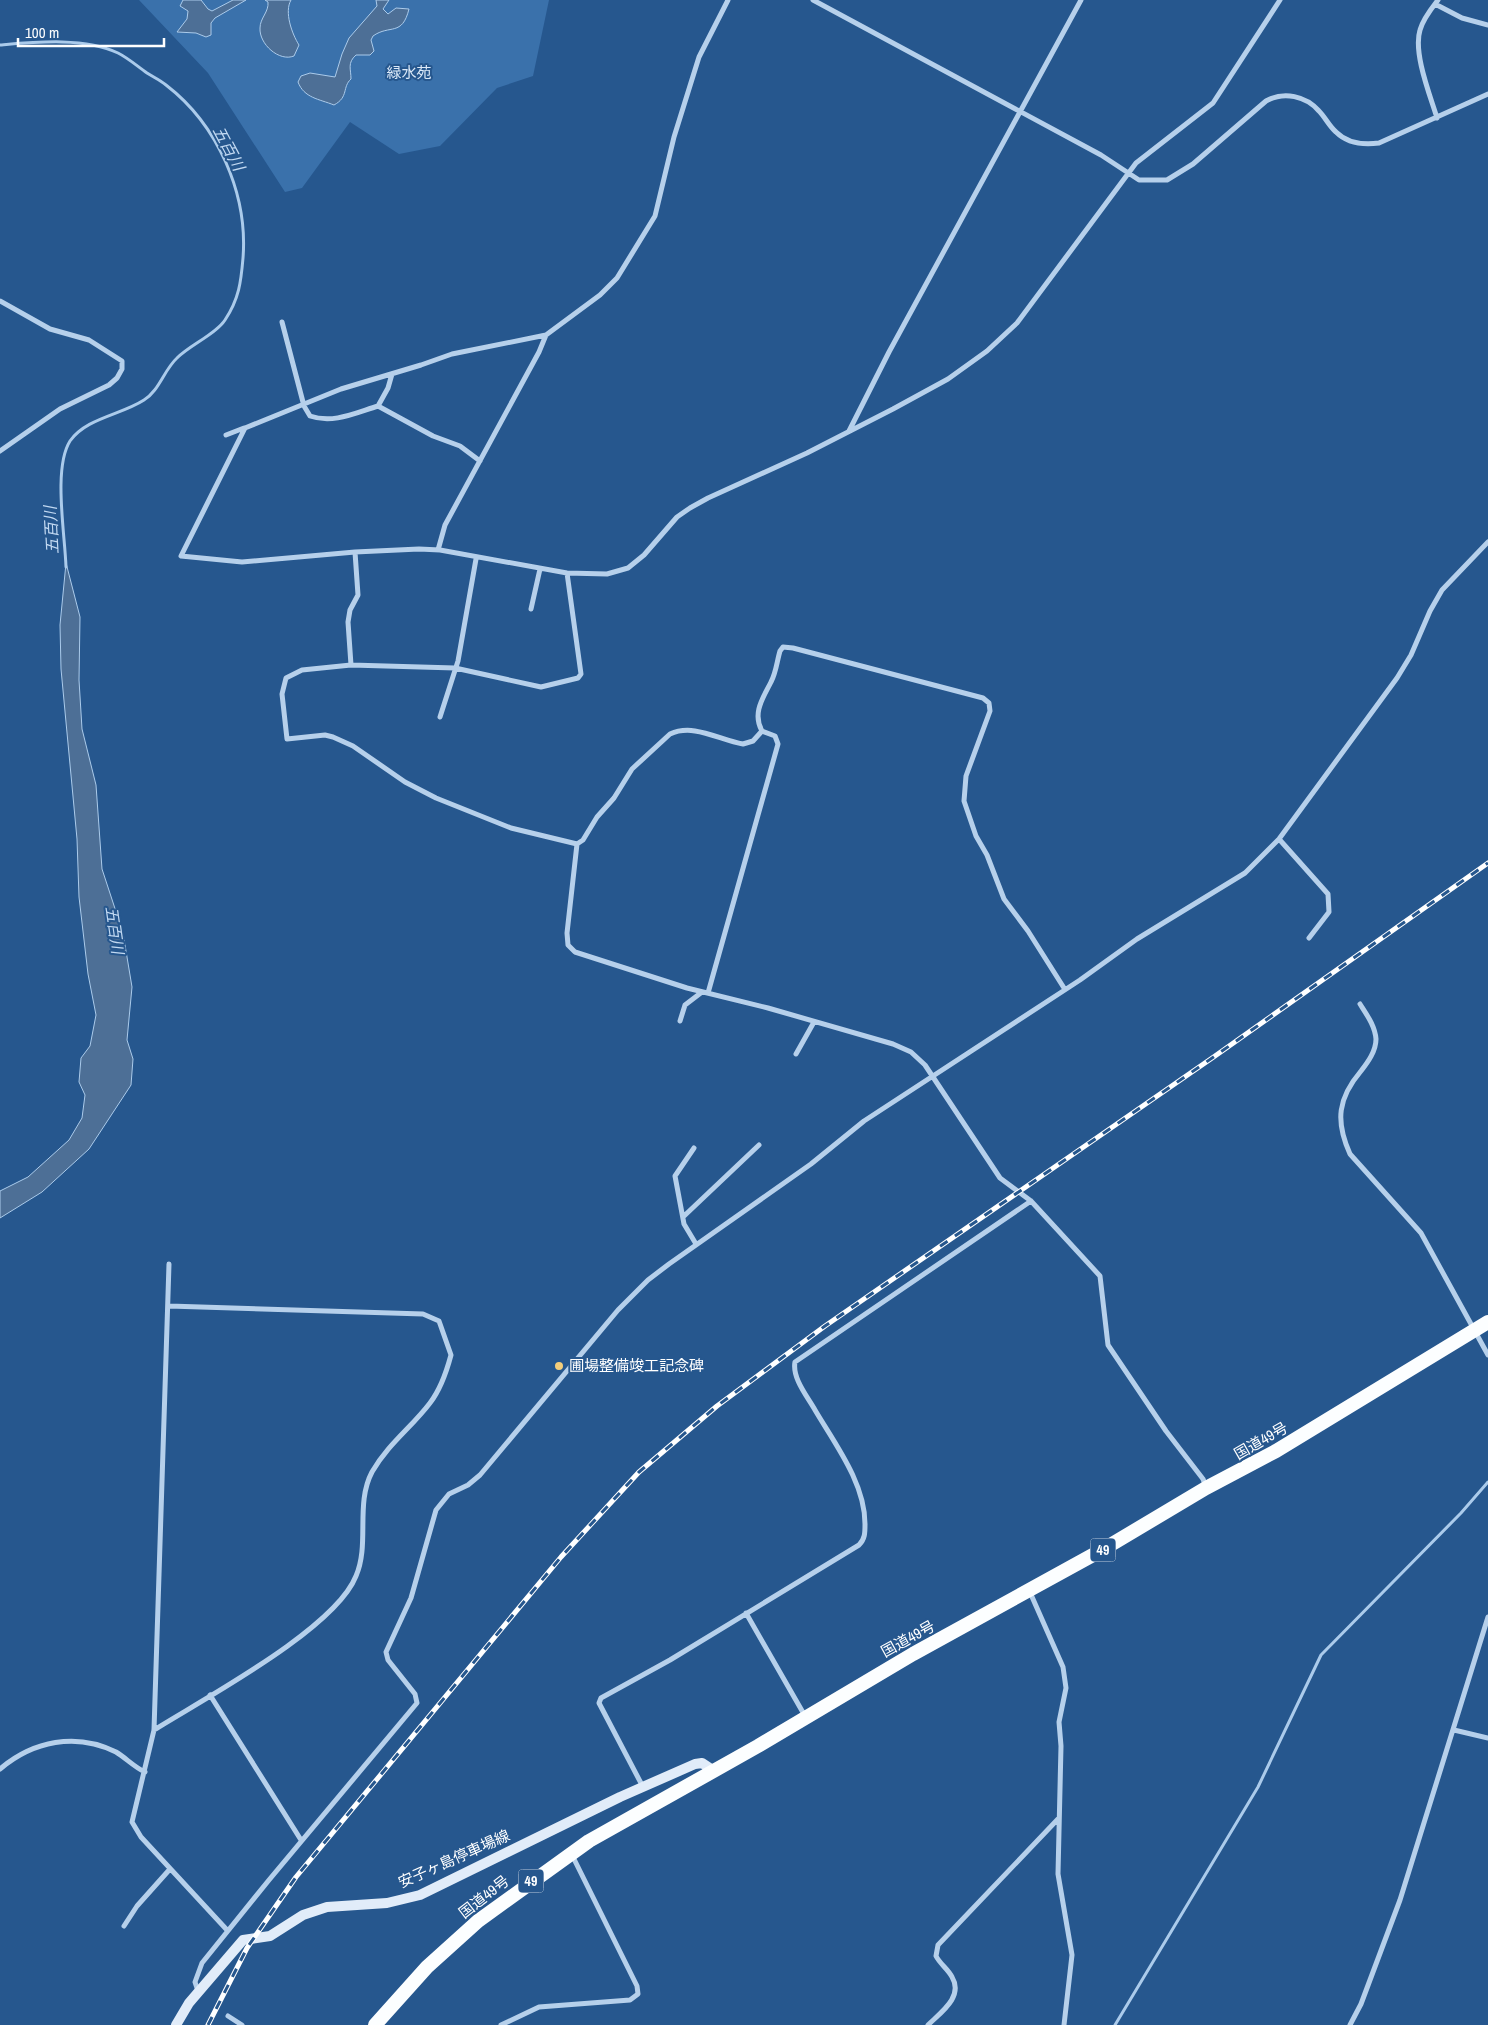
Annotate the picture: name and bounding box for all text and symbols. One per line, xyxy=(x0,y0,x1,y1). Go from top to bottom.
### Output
scale bar xyxy=(18,15,164,47)
text: 100 m xyxy=(25,22,59,43)
park label: 緑水苑 xyxy=(386,62,432,83)
water label: 五百川 xyxy=(208,122,251,176)
water label: 五百川 xyxy=(39,503,63,555)
water label: 五百川 xyxy=(101,905,130,957)
place label: 圃場整備竣工記念碑 xyxy=(569,1355,704,1376)
marker: 圃場整備竣工記念碑 xyxy=(553,1360,565,1372)
street label: 国道49号 xyxy=(1230,1417,1291,1464)
road number: 49 xyxy=(1090,1538,1116,1562)
street label: 国道49号 xyxy=(877,1615,939,1662)
street label: 安子ヶ島停車場線 xyxy=(395,1825,513,1893)
street label: 国道49号 xyxy=(454,1870,513,1923)
road number: 49 xyxy=(518,1870,544,1892)

